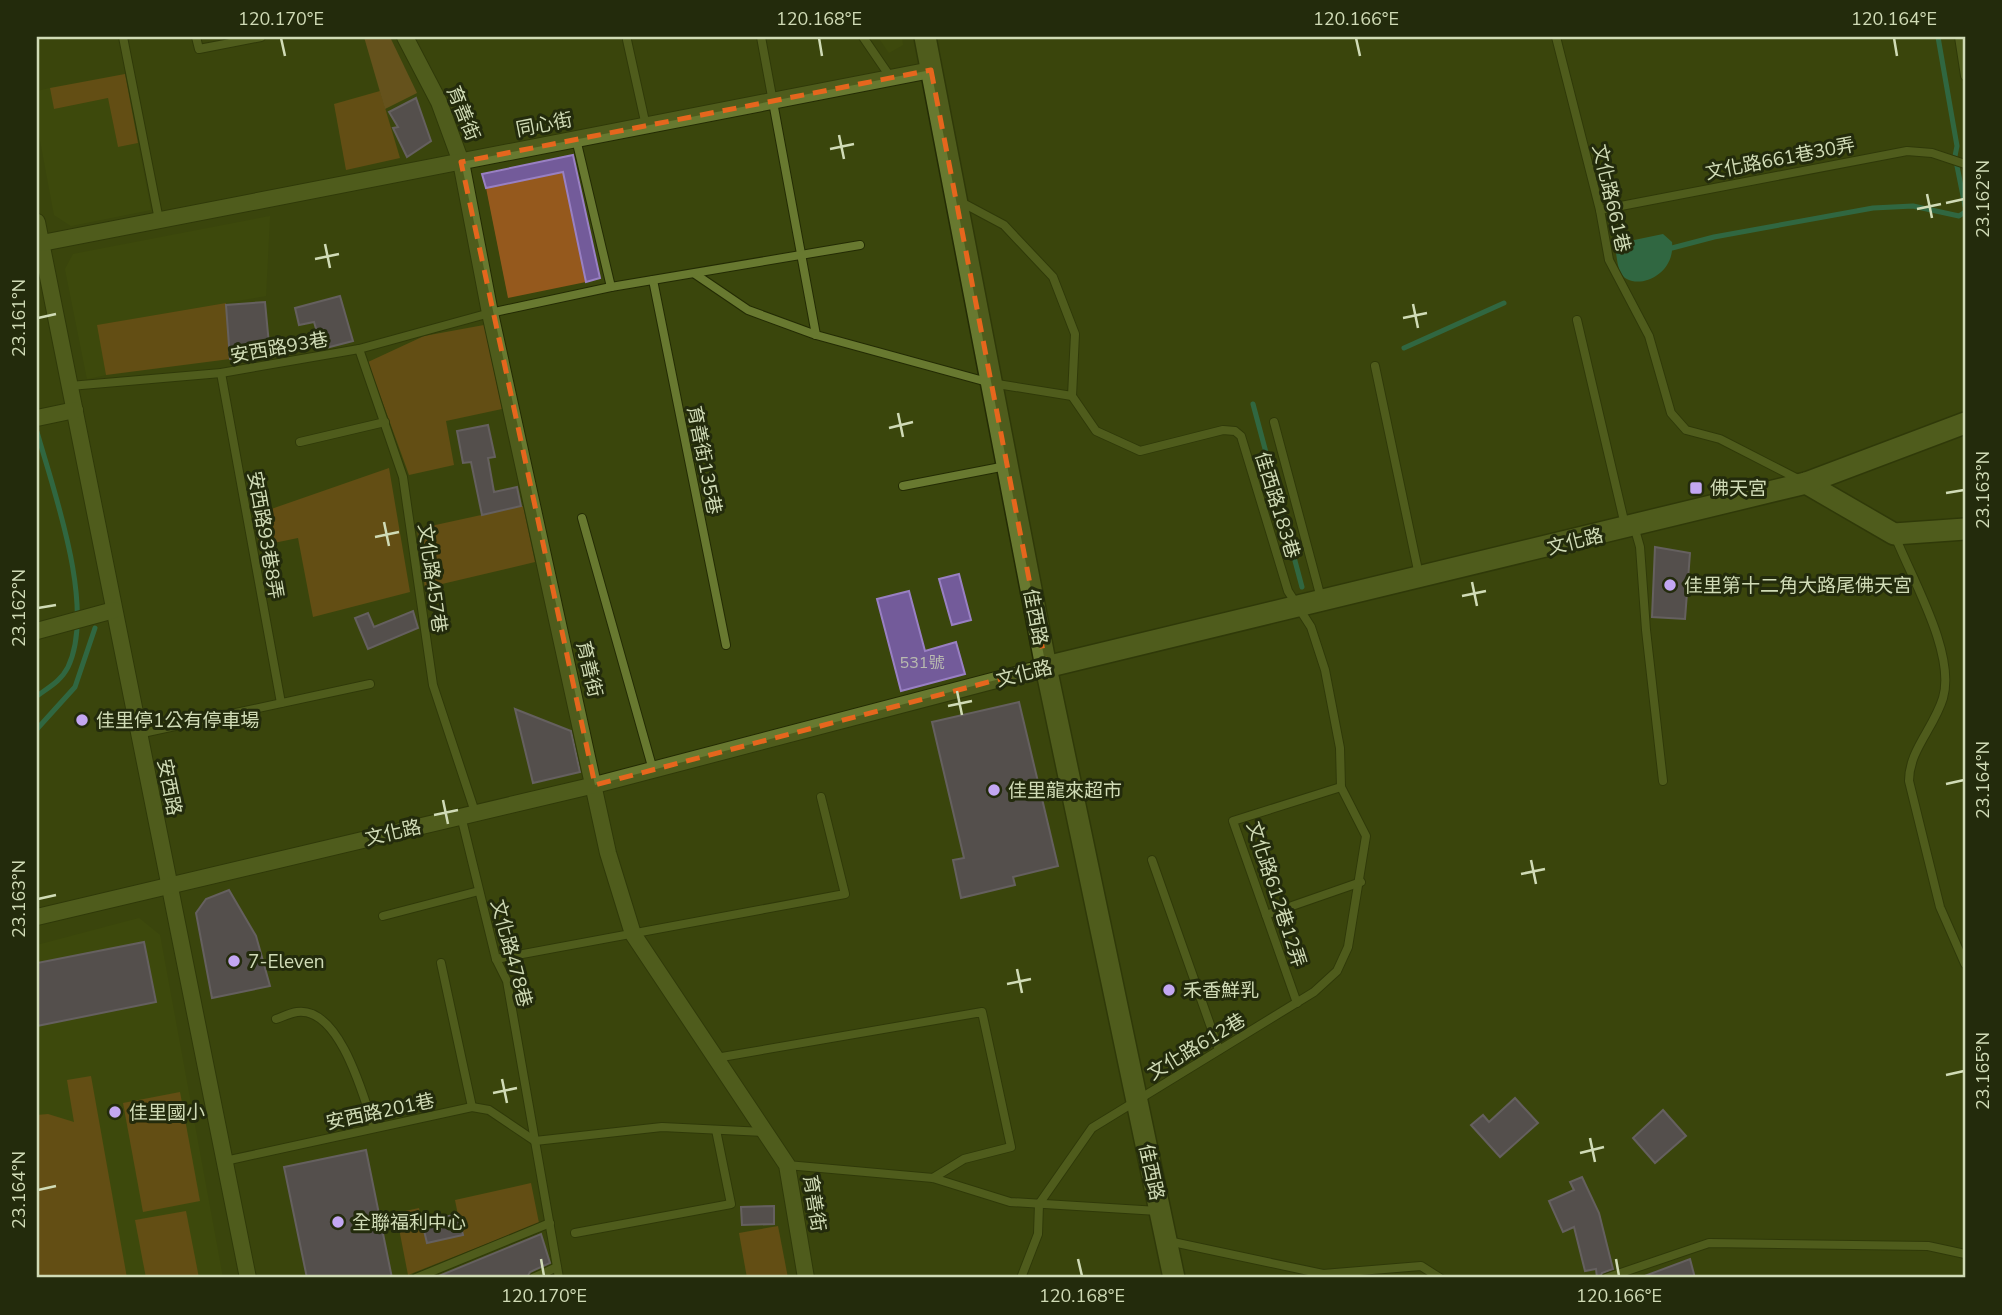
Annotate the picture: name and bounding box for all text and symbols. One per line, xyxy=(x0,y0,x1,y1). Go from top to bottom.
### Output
text: 120.170°E xyxy=(238,7,324,31)
text: 120.168°E xyxy=(776,7,862,31)
text: 120.166°E xyxy=(1313,7,1399,31)
text: 120.164°E xyxy=(1851,7,1937,31)
street label: 育善街 xyxy=(440,82,486,145)
street label: 同心街 xyxy=(514,107,575,143)
street label: 文化路661巷30弄 xyxy=(1703,132,1857,186)
street label: 文化路661巷 xyxy=(1586,142,1636,255)
text: 23.162°N xyxy=(1971,160,1995,238)
text: 23.161°N xyxy=(7,279,31,357)
street label: 安西路93巷 xyxy=(228,327,330,369)
street label: 育善街135巷 xyxy=(681,404,727,517)
street label: 佳西路183巷 xyxy=(1249,449,1306,562)
text: 23.163°N xyxy=(1971,451,1995,529)
street label: 安西路93巷8弄 xyxy=(241,469,289,601)
place label: 佛天宮 xyxy=(1710,476,1767,502)
marker: 佛天宮 xyxy=(1688,480,1704,496)
street label: 文化路457巷 xyxy=(411,522,453,635)
street label: 文化路 xyxy=(1544,522,1606,561)
text: 23.162°N xyxy=(7,569,31,647)
place label: 佳里第十二角大路尾佛天宮 xyxy=(1684,573,1912,599)
marker: 佳里第十二角大路尾佛天宮 xyxy=(1662,577,1678,593)
street label: 佳西路 xyxy=(1017,587,1053,648)
street label: 育善街 xyxy=(570,639,608,700)
house number: 531號 xyxy=(900,652,944,674)
street label: 文化路 xyxy=(993,654,1055,693)
place label: 佳里停1公有停車場 xyxy=(96,708,259,734)
marker: 佳里停1公有停車場 xyxy=(74,712,90,728)
text: 23.164°N xyxy=(1971,741,1995,819)
street label: 安西路 xyxy=(151,757,187,818)
place label: 佳里龍來超市 xyxy=(1008,778,1122,804)
marker: 佳里龍來超市 xyxy=(986,782,1002,798)
street label: 文化路 xyxy=(363,814,424,852)
street label: 文化路612巷12弄 xyxy=(1240,818,1312,971)
text: 23.163°N xyxy=(7,860,31,938)
street label: 文化路478巷 xyxy=(484,897,538,1010)
place label: 7-Eleven xyxy=(248,949,325,975)
marker: 7-Eleven xyxy=(226,953,242,969)
place label: 禾香鮮乳 xyxy=(1183,978,1259,1004)
marker: 禾香鮮乳 xyxy=(1161,982,1177,998)
street label: 文化路612巷 xyxy=(1143,1007,1250,1086)
text: 23.165°N xyxy=(1971,1032,1995,1110)
street label: 安西路201巷 xyxy=(324,1088,437,1136)
place label: 佳里國小 xyxy=(129,1100,205,1126)
marker: 佳里國小 xyxy=(107,1104,123,1120)
street label: 佳西路 xyxy=(1132,1142,1170,1203)
text: 23.164°N xyxy=(7,1151,31,1229)
street label: 育善街 xyxy=(797,1173,831,1233)
place label: 全聯福利中心 xyxy=(352,1210,466,1236)
marker: 全聯福利中心 xyxy=(330,1214,346,1230)
text: 120.170°E xyxy=(501,1284,587,1308)
text: 120.168°E xyxy=(1039,1284,1125,1308)
text: 120.166°E xyxy=(1576,1284,1662,1308)

